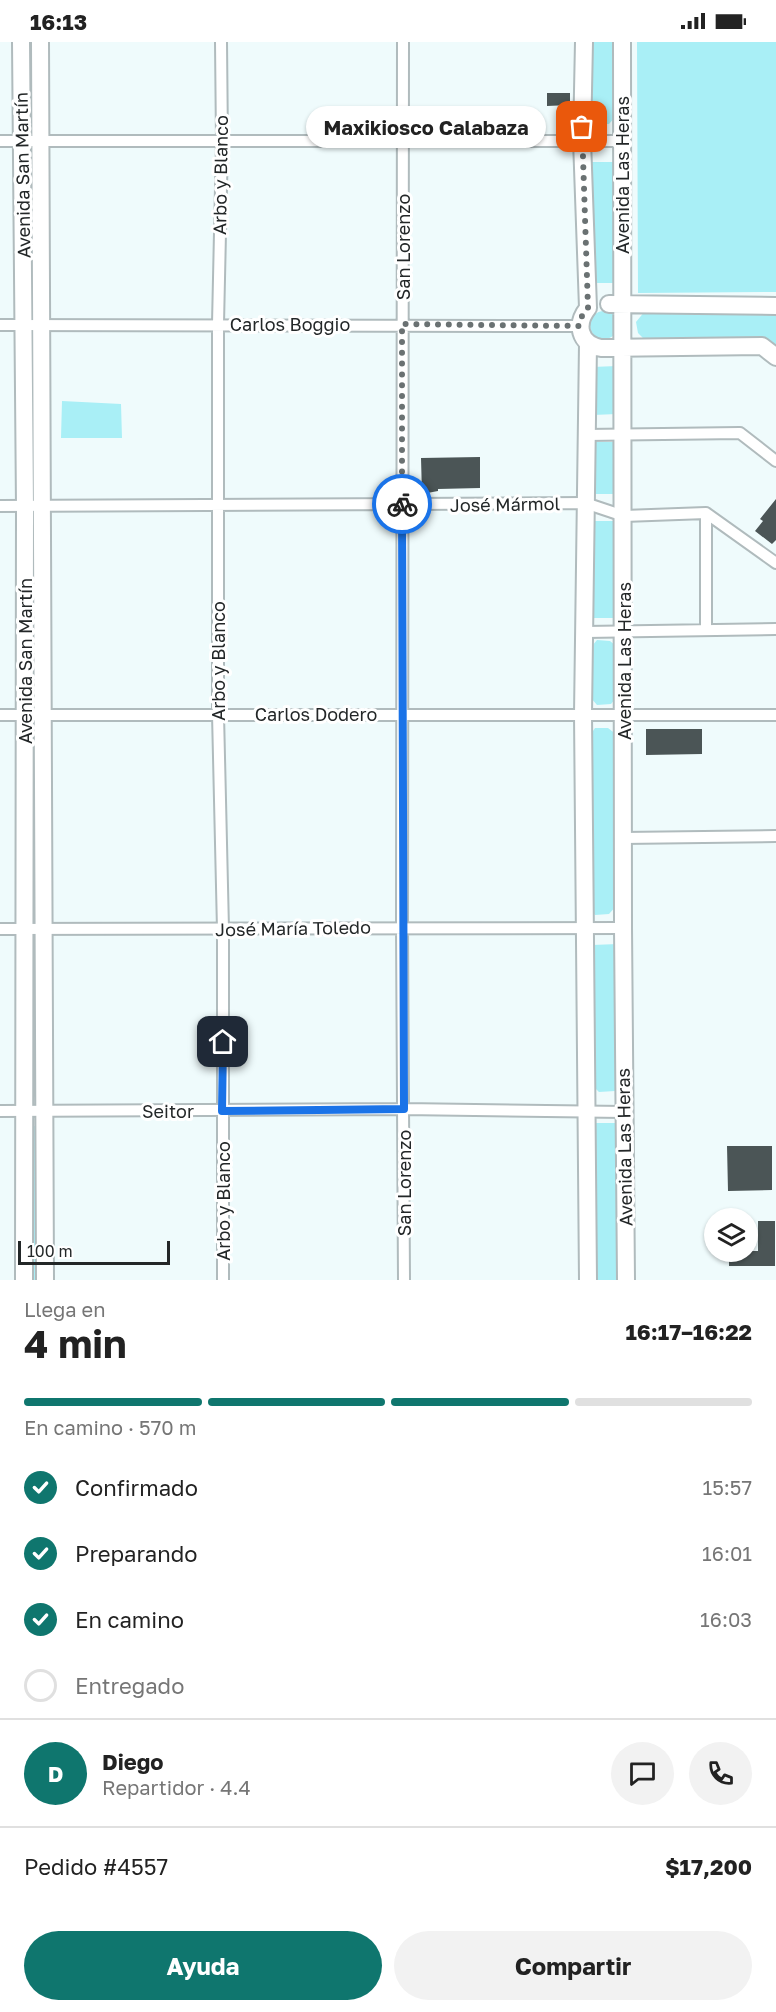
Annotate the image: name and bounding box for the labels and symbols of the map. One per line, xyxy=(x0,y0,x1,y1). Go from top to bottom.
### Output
street label: Avenida San Martín xyxy=(10,92,34,258)
street label: Avenida Las Heras xyxy=(611,96,633,254)
pin xyxy=(556,101,607,152)
callout: Maxikiosco Calabaza xyxy=(306,106,546,148)
street label: Arbo y Blanco xyxy=(208,115,232,235)
street label: San Lorenzo xyxy=(392,194,414,300)
street label: Carlos Boggio xyxy=(230,313,350,335)
courier xyxy=(372,474,432,534)
street label: José Mármol xyxy=(450,492,561,516)
street label: Avenida San Martín xyxy=(14,578,36,744)
street label: Avenida Las Heras xyxy=(613,582,635,740)
street label: Arbo y Blanco xyxy=(207,601,229,721)
street label: Carlos Dodero xyxy=(255,703,377,725)
street label: José María Toledo xyxy=(215,916,371,940)
pin xyxy=(197,1016,248,1067)
street label: Avenida Las Heras xyxy=(612,1068,636,1226)
street label: Seitor xyxy=(142,1100,194,1122)
street label: San Lorenzo xyxy=(393,1130,415,1236)
street label: Arbo y Blanco xyxy=(212,1141,234,1261)
scale bar xyxy=(18,1238,170,1266)

